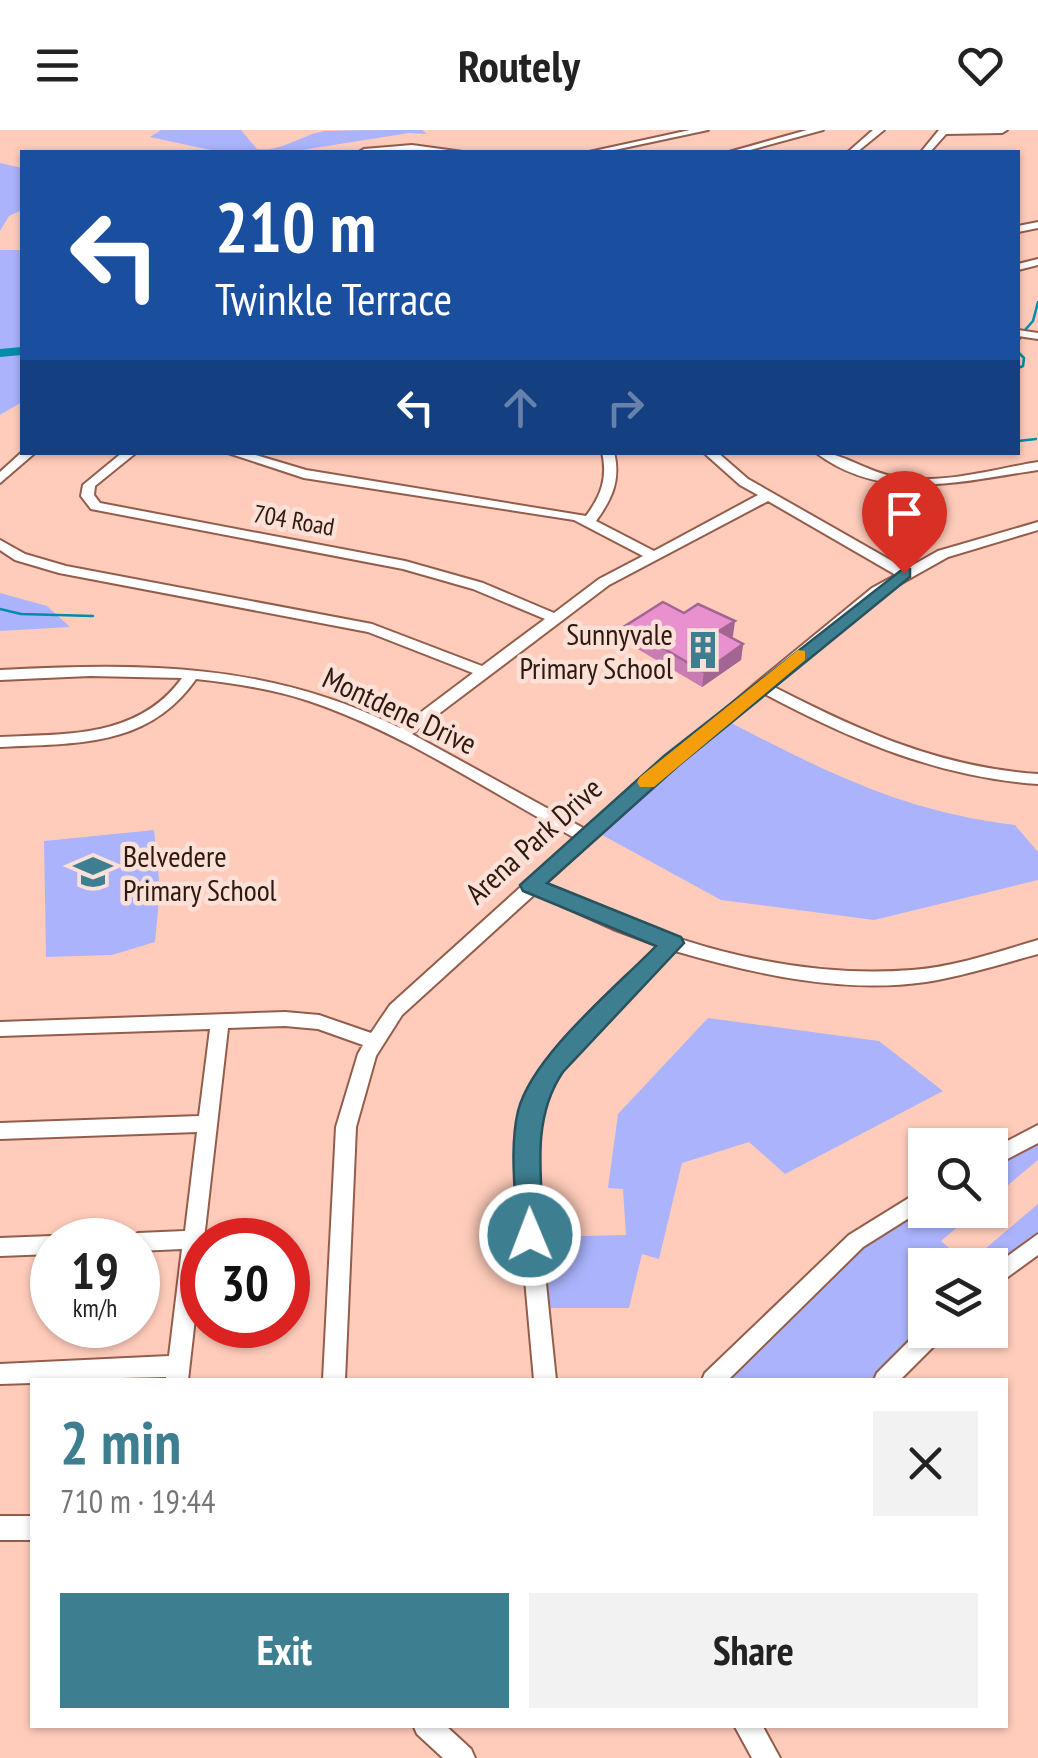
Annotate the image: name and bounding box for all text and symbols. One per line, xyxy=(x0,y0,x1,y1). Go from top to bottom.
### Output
text: Routely xyxy=(458,36,580,94)
icon: menu xyxy=(30,38,85,93)
icon: heart xyxy=(953,38,1008,93)
text: 210 m xyxy=(215,181,376,271)
icon: left xyxy=(50,190,180,320)
text: Twinkle Terrace xyxy=(215,269,452,327)
icon: left xyxy=(388,380,443,435)
icon: ahead xyxy=(493,380,548,435)
icon: right xyxy=(598,380,653,435)
pin xyxy=(862,471,947,574)
icon: arrive xyxy=(877,486,932,541)
street label: 704 Road xyxy=(251,497,337,543)
place label: Sunnyvale Primary School xyxy=(519,614,673,687)
building icon: Sunnyvale Primary School xyxy=(682,629,724,671)
street label: Montdene Drive xyxy=(317,657,483,763)
street label: Arena Park Drive xyxy=(456,768,610,912)
place label: Belvedere Primary School xyxy=(123,836,277,909)
school or university icon: Belvedere Primary School xyxy=(72,851,114,893)
map controls xyxy=(908,1128,1008,1348)
button: search xyxy=(908,1128,1008,1228)
position arrow xyxy=(478,1183,582,1287)
speed limit sign: 30 xyxy=(180,1218,310,1348)
text: 19 xyxy=(71,1238,119,1303)
button: layers xyxy=(908,1248,1008,1348)
text: km/h xyxy=(73,1292,117,1324)
text: 2 min xyxy=(60,1403,181,1481)
button: close xyxy=(873,1411,978,1516)
text: 710 m · 19:44 xyxy=(60,1480,215,1522)
button: Exit xyxy=(60,1593,509,1708)
button: Share xyxy=(529,1593,978,1708)

